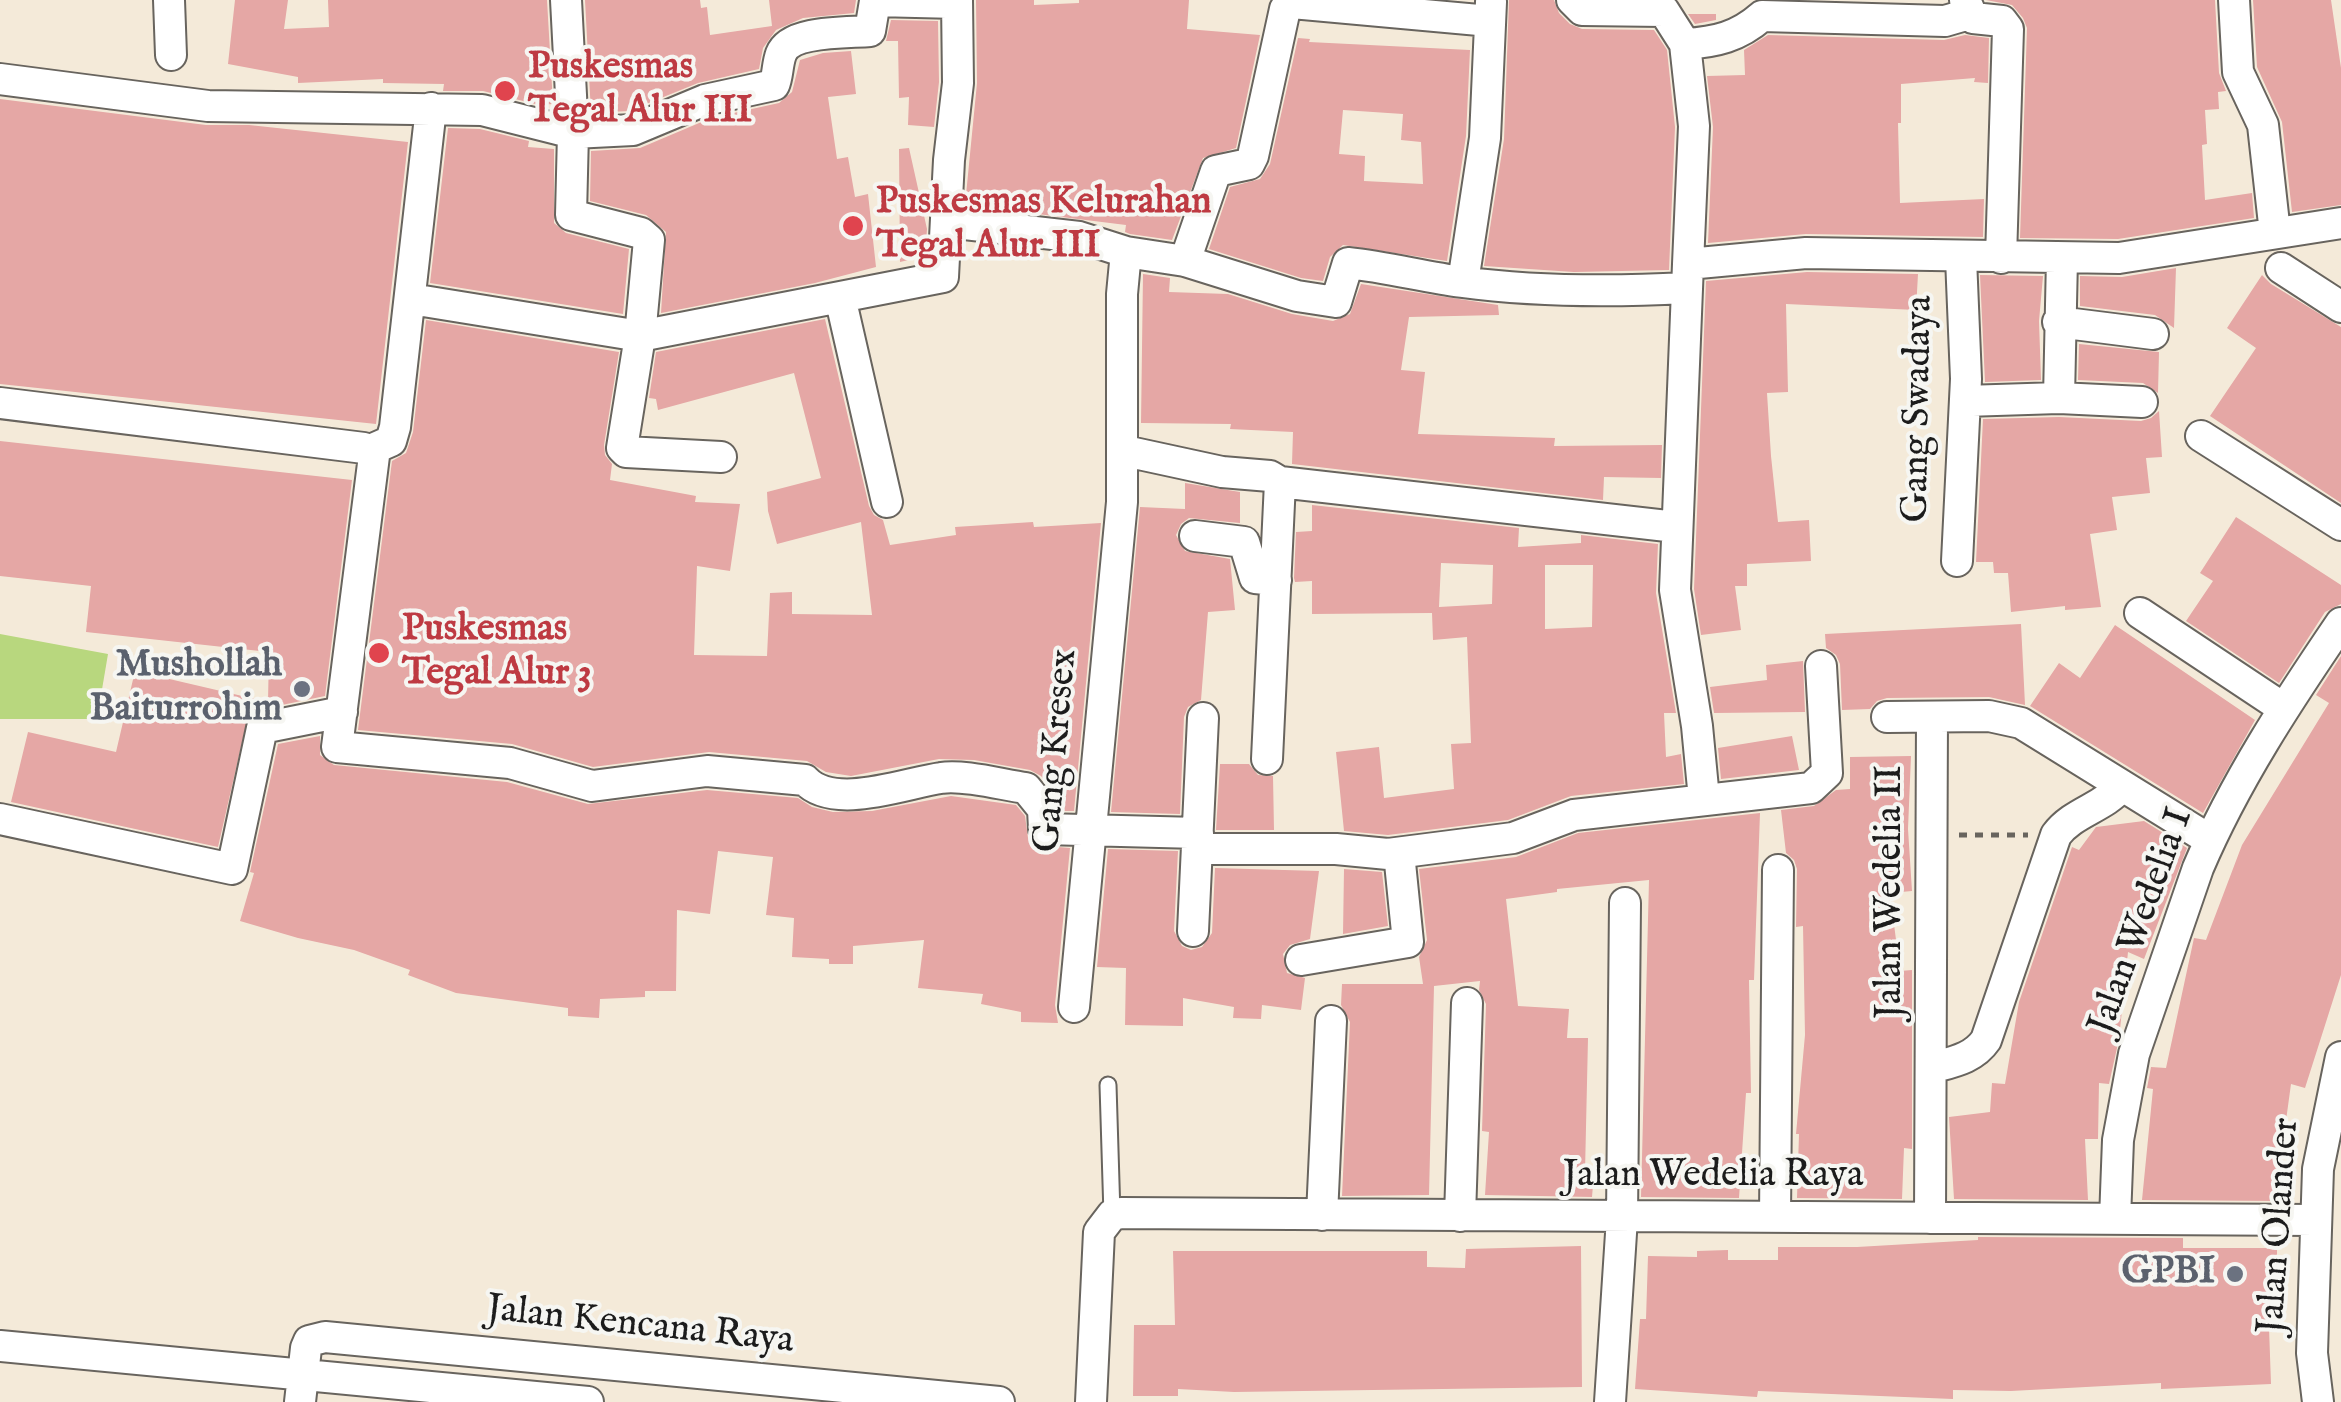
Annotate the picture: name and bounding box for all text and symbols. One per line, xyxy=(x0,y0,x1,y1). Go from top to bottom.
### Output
place label: Puskesmas Tegal Alur III xyxy=(528,46,752,136)
marker: Puskesmas Tegal Alur III xyxy=(492,78,518,104)
place label: Puskesmas Kelurahan Tegal Alur III xyxy=(876,181,1211,270)
marker: Puskesmas Kelurahan Tegal Alur III xyxy=(840,213,866,239)
street label: Gang Swadaya xyxy=(1895,295,1945,523)
place label: Puskesmas Tegal Alur 3 xyxy=(402,608,592,698)
marker: Puskesmas Tegal Alur 3 xyxy=(366,640,392,666)
place label: Mushollah Baiturrohim xyxy=(90,644,282,734)
street label: Gang Kresex xyxy=(1026,647,1090,855)
marker: Mushollah Baiturrohim xyxy=(291,678,313,700)
street label: Jalan Wedelia II xyxy=(1869,765,1915,1019)
street label: Jalan Wedelia I xyxy=(2081,803,2205,1041)
street label: Jalan Olander xyxy=(2251,1116,2311,1336)
street label: Jalan Wedelia Raya xyxy=(1563,1154,1863,1200)
place label: GPBI xyxy=(2122,1251,2215,1297)
marker: GPBI xyxy=(2224,1263,2246,1285)
street label: Jalan Kencana Raya xyxy=(484,1288,796,1366)

